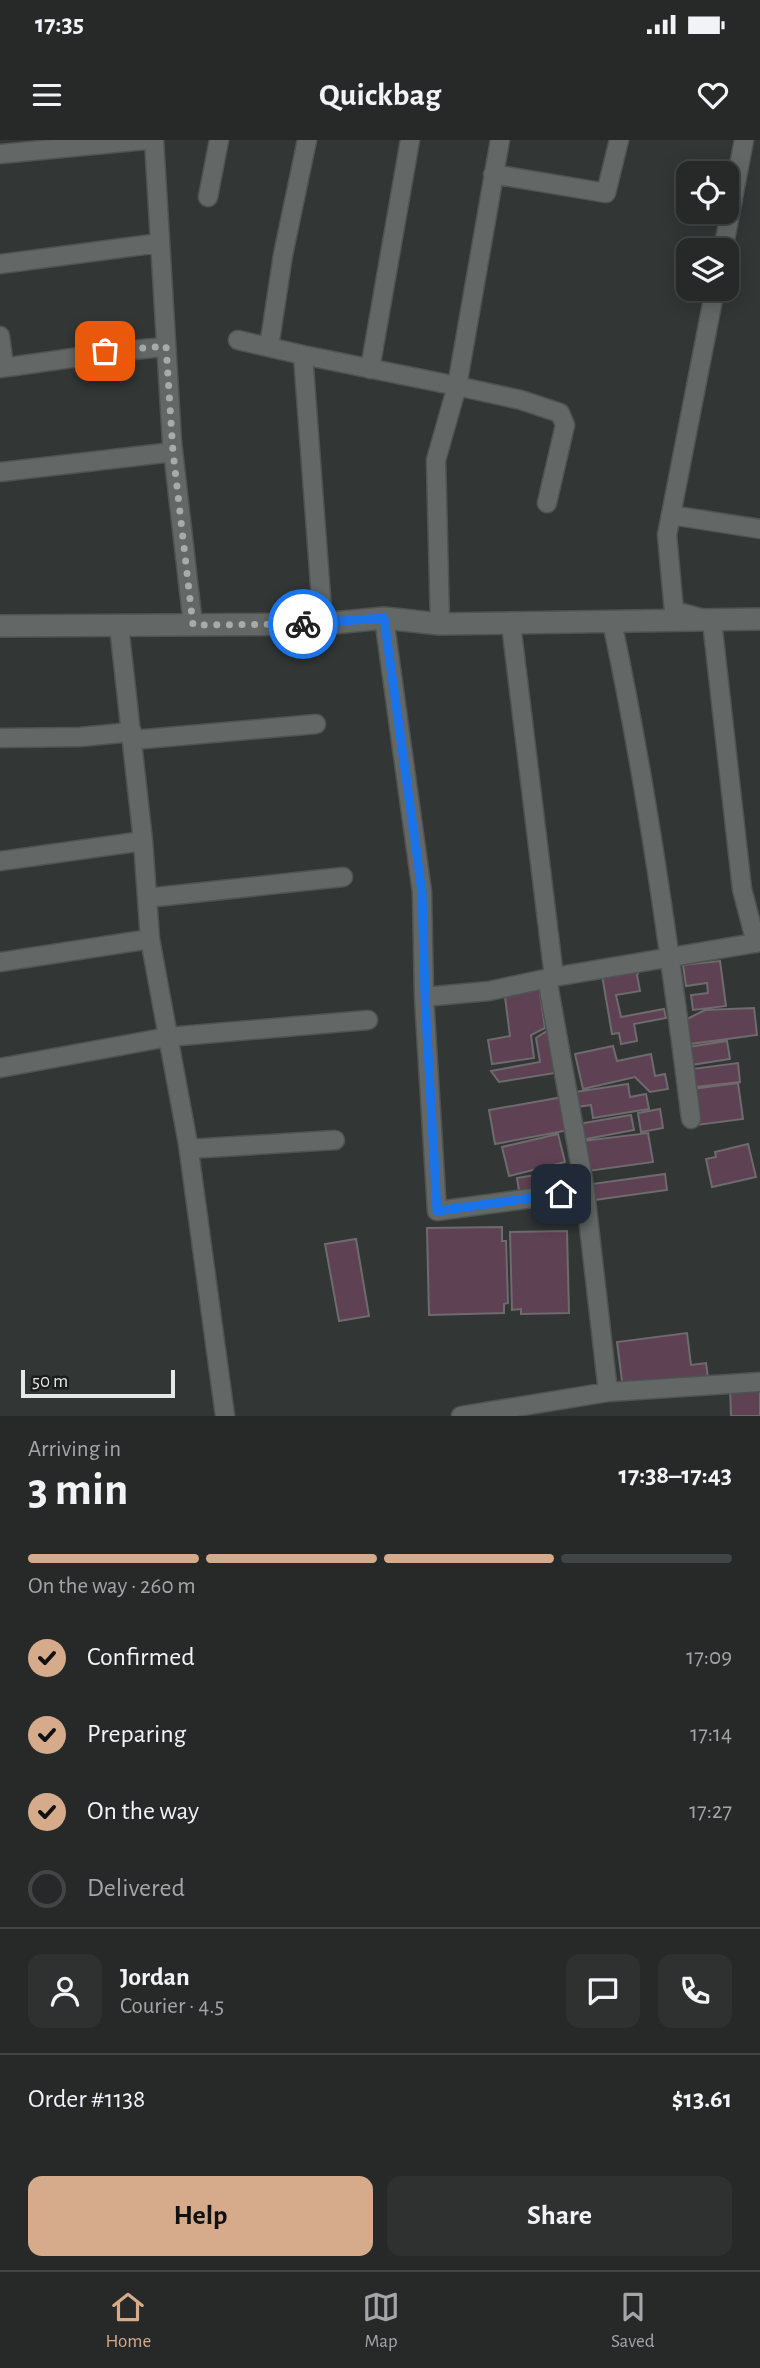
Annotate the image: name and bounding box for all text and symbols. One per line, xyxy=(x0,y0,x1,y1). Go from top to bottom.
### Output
text: 17:35 xyxy=(35,11,84,37)
icon: menu xyxy=(28,76,66,114)
icon: heart xyxy=(694,76,732,114)
text: Quickbag xyxy=(319,79,441,111)
map controls xyxy=(676,161,739,301)
button: locate xyxy=(676,161,739,224)
button: layers xyxy=(676,238,739,301)
pin xyxy=(75,321,135,381)
icon: bag xyxy=(86,332,124,370)
courier xyxy=(268,589,338,659)
icon: bike xyxy=(284,605,322,643)
pin xyxy=(531,1164,591,1224)
icon: home xyxy=(542,1175,580,1213)
scale bar xyxy=(21,1367,175,1399)
text: 50 m xyxy=(32,1372,68,1391)
text: Arriving in xyxy=(28,1438,121,1461)
text: 17:38–17:43 xyxy=(619,1462,732,1488)
text: 3 min xyxy=(28,1467,128,1513)
text: On the way · 260 m xyxy=(28,1575,196,1598)
icon: check xyxy=(28,1639,66,1677)
text: Confirmed xyxy=(87,1644,195,1670)
text: 17:09 xyxy=(686,1646,732,1669)
icon: check xyxy=(28,1716,66,1754)
text: Preparing xyxy=(87,1721,186,1747)
text: 17:14 xyxy=(690,1723,732,1746)
icon: check xyxy=(28,1793,66,1831)
text: On the way xyxy=(87,1798,199,1824)
text: 17:27 xyxy=(689,1800,732,1823)
text: Delivered xyxy=(87,1875,185,1901)
button: person xyxy=(28,1954,102,2028)
button: chat xyxy=(566,1954,640,2028)
button: phone xyxy=(658,1954,732,2028)
text: Jordan xyxy=(120,1964,190,1990)
text: Courier · 4.5 xyxy=(120,1995,224,2018)
text: Order #1138 xyxy=(28,2086,145,2112)
text: $13.61 xyxy=(672,2086,732,2112)
button: Help xyxy=(28,2176,373,2256)
button: Share xyxy=(387,2176,732,2256)
tab: Home xyxy=(105,2288,151,2353)
tab: Map xyxy=(362,2288,400,2353)
tab: Saved xyxy=(611,2288,655,2353)

